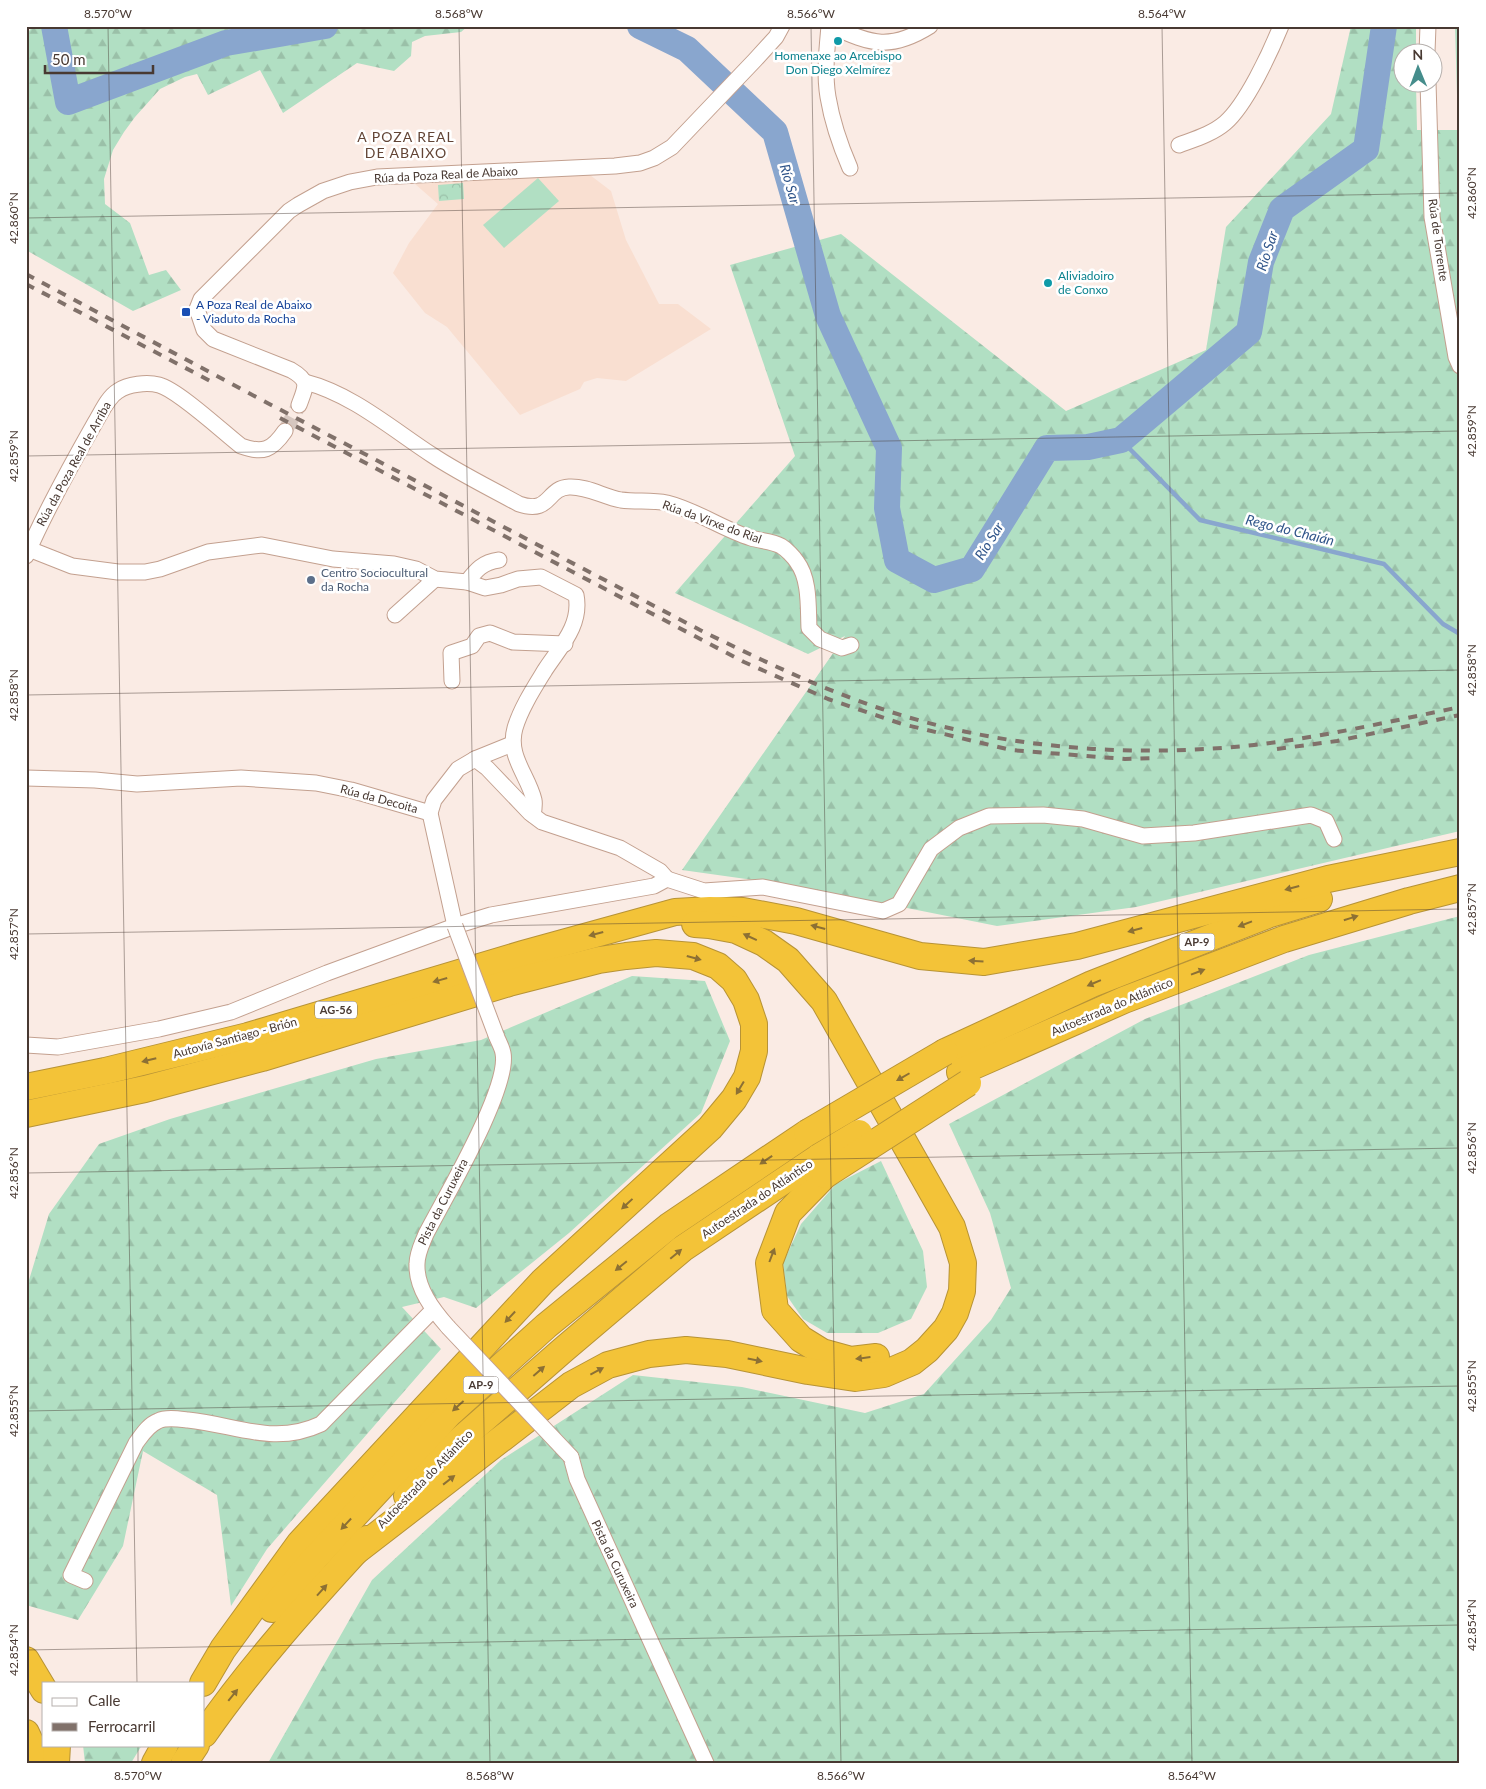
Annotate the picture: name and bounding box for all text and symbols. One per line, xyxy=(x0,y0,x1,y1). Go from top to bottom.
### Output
text: 8.570°W xyxy=(84,6,133,21)
text: 8.568°W xyxy=(435,6,484,21)
text: 8.566°W xyxy=(787,6,836,21)
text: 8.564°W xyxy=(1138,6,1187,21)
marker: Homenaxe ao Arcebispo Don Diego Xelmírez xyxy=(832,35,844,47)
scale bar xyxy=(45,42,152,74)
north arrow xyxy=(1394,42,1444,92)
text: N xyxy=(1412,46,1423,63)
place label: Homenaxe ao Arcebispo Don Diego Xelmírez xyxy=(774,48,902,77)
text: 50 m xyxy=(52,50,86,68)
district label: A POZA REAL DE ABAIXO xyxy=(357,128,455,161)
water label: Río Sar xyxy=(777,162,804,206)
street label: Rúa da Poza Real de Abaixo xyxy=(374,163,518,186)
text: 42.860°N xyxy=(1464,167,1479,219)
text: 42.860°N xyxy=(6,192,21,244)
street label: Rúa de Torrente xyxy=(1425,198,1452,282)
water label: Río Sar xyxy=(1252,229,1281,273)
place label: Aliviadoiro de Conxo xyxy=(1058,268,1114,297)
marker: Aliviadoiro de Conxo xyxy=(1042,277,1054,289)
place label: A Poza Real de Abaixo - Viaduto da Rocha xyxy=(196,297,312,326)
marker: A Poza Real de Abaixo - Viaduto da Rocha xyxy=(180,306,192,318)
street label: Rúa da Poza Real de Arriba xyxy=(33,399,114,529)
text: 42.859°N xyxy=(1464,405,1479,457)
text: 42.859°N xyxy=(6,430,21,482)
street label: Rúa da Virxe do Rial xyxy=(660,497,764,546)
water label: Rego do Chaián xyxy=(1244,510,1336,549)
water label: Río Sar xyxy=(971,519,1007,563)
place label: Centro Sociocultural da Rocha xyxy=(321,565,428,594)
marker: Centro Sociocultural da Rocha xyxy=(305,574,317,586)
text: 42.858°N xyxy=(1464,644,1479,696)
text: 42.858°N xyxy=(6,669,21,721)
street label: Rúa da Decoita xyxy=(339,781,420,816)
text: 42.857°N xyxy=(1464,883,1479,935)
one-way arrow xyxy=(1285,884,1300,892)
text: 42.857°N xyxy=(6,908,21,960)
one-way arrow xyxy=(1344,914,1359,922)
one-way arrow xyxy=(1237,920,1252,928)
one-way arrow xyxy=(810,923,825,931)
one-way arrow xyxy=(1128,927,1143,935)
one-way arrow xyxy=(589,931,604,939)
one-way arrow xyxy=(743,933,757,941)
road number: AP-9 xyxy=(1180,934,1214,950)
one-way arrow xyxy=(687,954,702,962)
one-way arrow xyxy=(968,957,984,965)
one-way arrow xyxy=(1191,968,1206,976)
street label: Autoestrada do Atlántico xyxy=(1049,974,1175,1039)
one-way arrow xyxy=(432,976,447,984)
one-way arrow xyxy=(1087,980,1101,988)
road number: AG-56 xyxy=(315,1002,357,1018)
street label: Autovía Santiago - Brión xyxy=(171,1014,299,1061)
one-way arrow xyxy=(141,1056,156,1064)
one-way arrow xyxy=(896,1072,910,1081)
one-way arrow xyxy=(736,1082,745,1095)
text: 42.856°N xyxy=(1464,1122,1479,1174)
text: 42.856°N xyxy=(6,1147,21,1199)
one-way arrow xyxy=(760,1155,773,1165)
street label: Pista da Curuxeira xyxy=(414,1156,471,1248)
street label: Autoestrada do Atlántico xyxy=(698,1156,815,1241)
one-way arrow xyxy=(622,1198,634,1210)
one-way arrow xyxy=(768,1247,776,1262)
one-way arrow xyxy=(669,1249,682,1260)
one-way arrow xyxy=(614,1260,627,1271)
one-way arrow xyxy=(504,1310,516,1322)
one-way arrow xyxy=(855,1355,871,1363)
one-way arrow xyxy=(748,1356,763,1364)
text: 42.855°N xyxy=(1464,1360,1479,1412)
one-way arrow xyxy=(533,1366,545,1377)
one-way arrow xyxy=(589,1367,604,1375)
road number: AP-9 xyxy=(464,1376,498,1394)
text: 42.855°N xyxy=(6,1385,21,1437)
one-way arrow xyxy=(452,1400,464,1412)
street label: Autoestrada do Atlántico xyxy=(374,1426,476,1531)
one-way arrow xyxy=(442,1474,455,1485)
street label: Pista da Curuxeira xyxy=(589,1517,642,1610)
one-way arrow xyxy=(340,1518,352,1530)
one-way arrow xyxy=(316,1584,328,1596)
text: 42.854°N xyxy=(1464,1599,1479,1651)
text: 42.854°N xyxy=(6,1624,21,1676)
legend xyxy=(42,1682,205,1746)
one-way arrow xyxy=(227,1689,238,1702)
text: Calle xyxy=(88,1691,121,1709)
text: Ferrocarril xyxy=(88,1717,156,1735)
text: 8.570°W xyxy=(114,1768,163,1783)
text: 8.568°W xyxy=(466,1768,515,1783)
text: 8.566°W xyxy=(817,1768,866,1783)
text: 8.564°W xyxy=(1168,1768,1217,1783)

